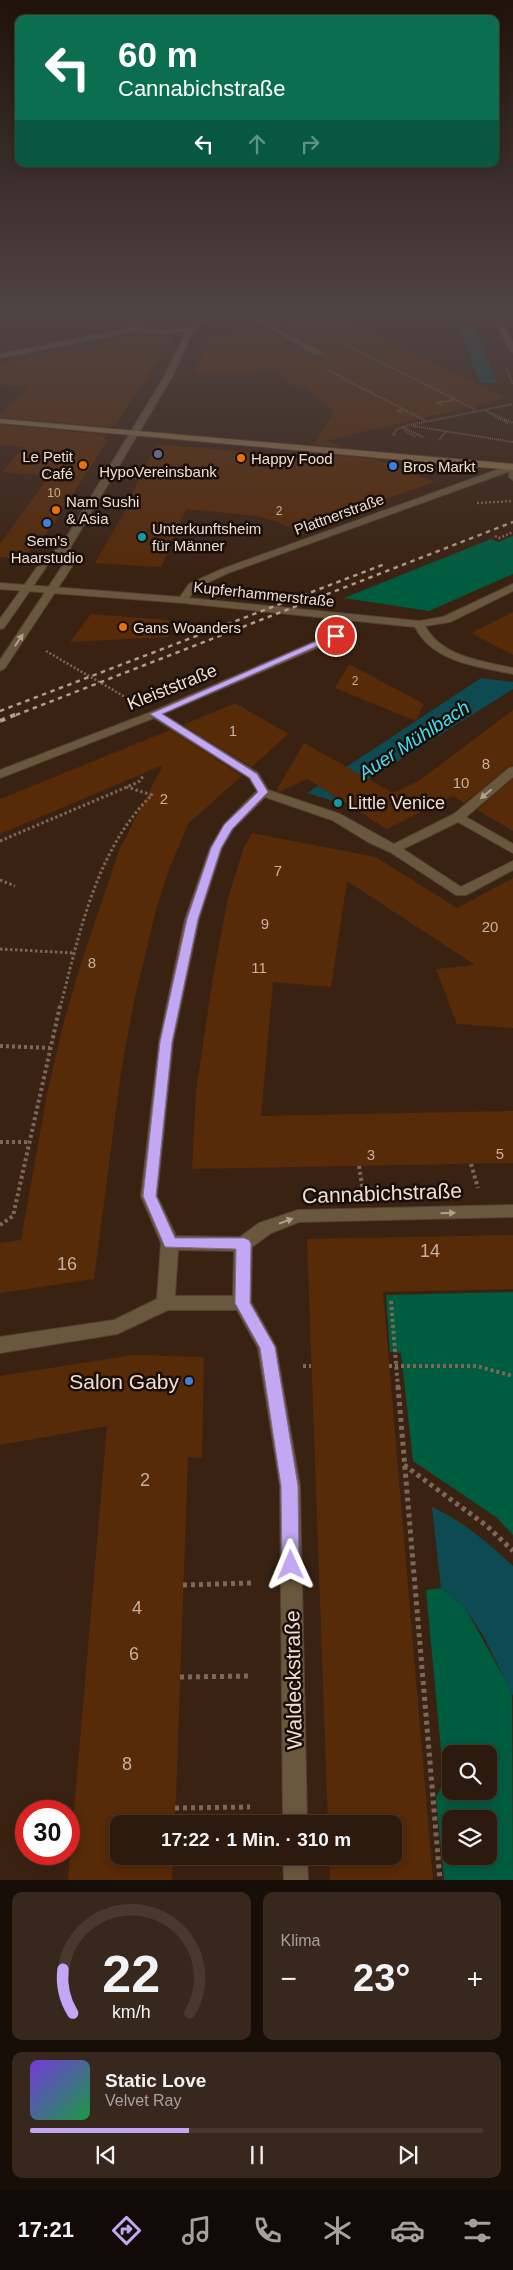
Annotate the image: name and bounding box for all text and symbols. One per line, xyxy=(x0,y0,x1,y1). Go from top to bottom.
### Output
icon: left xyxy=(35,35,100,100)
text: 60 m xyxy=(118,35,198,74)
text: Cannabichstraße xyxy=(118,76,286,101)
icon: left xyxy=(190,130,218,158)
icon: ahead xyxy=(243,130,271,158)
icon: right xyxy=(296,130,324,158)
place label: Le Petit Café xyxy=(22,448,74,482)
marker: HypoVereinsbank xyxy=(152,448,164,460)
place label: Happy Food xyxy=(251,450,333,467)
marker: Happy Food xyxy=(235,452,247,464)
place label: Bros Markt xyxy=(403,458,476,475)
marker: Le Petit Café xyxy=(77,459,89,471)
marker: Bros Markt xyxy=(387,460,399,472)
place label: HypoVereinsbank xyxy=(99,463,217,480)
house number: 10 xyxy=(47,486,61,500)
street label: Plattnerstraße xyxy=(292,490,386,538)
place label: Nam Sushi & Asia xyxy=(66,493,139,527)
marker: Nam Sushi & Asia xyxy=(50,504,62,516)
house number: 2 xyxy=(276,504,283,518)
marker: Sem's Haarstudio xyxy=(41,517,53,529)
place label: Unterkunftsheim für Männer xyxy=(152,520,261,554)
marker: Unterkunftsheim für Männer xyxy=(136,531,148,543)
place label: Sem's Haarstudio xyxy=(11,532,83,566)
street label: Kupferhammerstraße xyxy=(193,578,335,610)
pin xyxy=(315,615,357,657)
place label: Gans Woanders xyxy=(133,619,241,636)
marker: Gans Woanders xyxy=(117,621,129,633)
icon: arrive xyxy=(322,622,350,650)
one-way arrow xyxy=(14,633,23,646)
street label: Kleiststraße xyxy=(124,660,220,714)
house number: 2 xyxy=(352,674,359,688)
water label: Auer Mühlbach xyxy=(354,696,473,784)
house number: 1 xyxy=(229,722,237,739)
house number: 8 xyxy=(482,755,490,772)
house number: 10 xyxy=(453,774,469,791)
one-way arrow xyxy=(480,788,492,800)
house number: 2 xyxy=(160,790,168,807)
place label: Little Venice xyxy=(348,793,445,813)
marker: Little Venice xyxy=(332,797,344,809)
house number: 7 xyxy=(274,862,282,879)
house number: 9 xyxy=(261,915,269,932)
house number: 20 xyxy=(482,918,498,935)
house number: 8 xyxy=(88,954,96,971)
house number: 11 xyxy=(251,959,267,976)
house number: 5 xyxy=(496,1145,504,1162)
house number: 3 xyxy=(367,1146,375,1163)
street label: Cannabichstraße xyxy=(302,1179,462,1207)
one-way arrow xyxy=(440,1209,456,1217)
one-way arrow xyxy=(279,1217,294,1225)
house number: 14 xyxy=(420,1241,440,1261)
house number: 16 xyxy=(57,1254,77,1274)
place label: Salon Gaby xyxy=(69,1370,179,1393)
marker: Salon Gaby xyxy=(183,1375,195,1387)
house number: 2 xyxy=(140,1470,150,1490)
position arrow xyxy=(264,1538,316,1590)
house number: 4 xyxy=(132,1598,142,1618)
street label: Waldeckstraße xyxy=(280,1610,306,1750)
house number: 6 xyxy=(129,1644,139,1664)
map controls xyxy=(442,1745,497,1865)
button: search xyxy=(442,1745,497,1800)
house number: 8 xyxy=(122,1754,132,1774)
speed limit sign: 30 xyxy=(15,1800,80,1865)
button: layers xyxy=(442,1810,497,1865)
text: 17:22 · 1 Min. · 310 m xyxy=(161,1829,351,1850)
text: Klima xyxy=(281,1932,321,1949)
text: 22 xyxy=(102,1945,160,2003)
text: 23° xyxy=(353,1957,410,1999)
text: − xyxy=(281,1963,297,1994)
text: + xyxy=(467,1963,483,1994)
text: km/h xyxy=(112,2002,151,2022)
text: Static Love xyxy=(105,2070,206,2091)
text: Velvet Ray xyxy=(105,2092,181,2109)
icon: previous xyxy=(92,2141,120,2169)
icon: pause xyxy=(243,2141,271,2169)
icon: next xyxy=(394,2141,422,2169)
icon: directions xyxy=(109,2213,144,2248)
icon: music xyxy=(179,2213,214,2248)
icon: phone xyxy=(250,2213,285,2248)
icon: climate xyxy=(320,2213,355,2248)
icon: car xyxy=(390,2213,425,2248)
icon: filters xyxy=(460,2213,495,2248)
text: 17:21 xyxy=(18,2217,74,2242)

